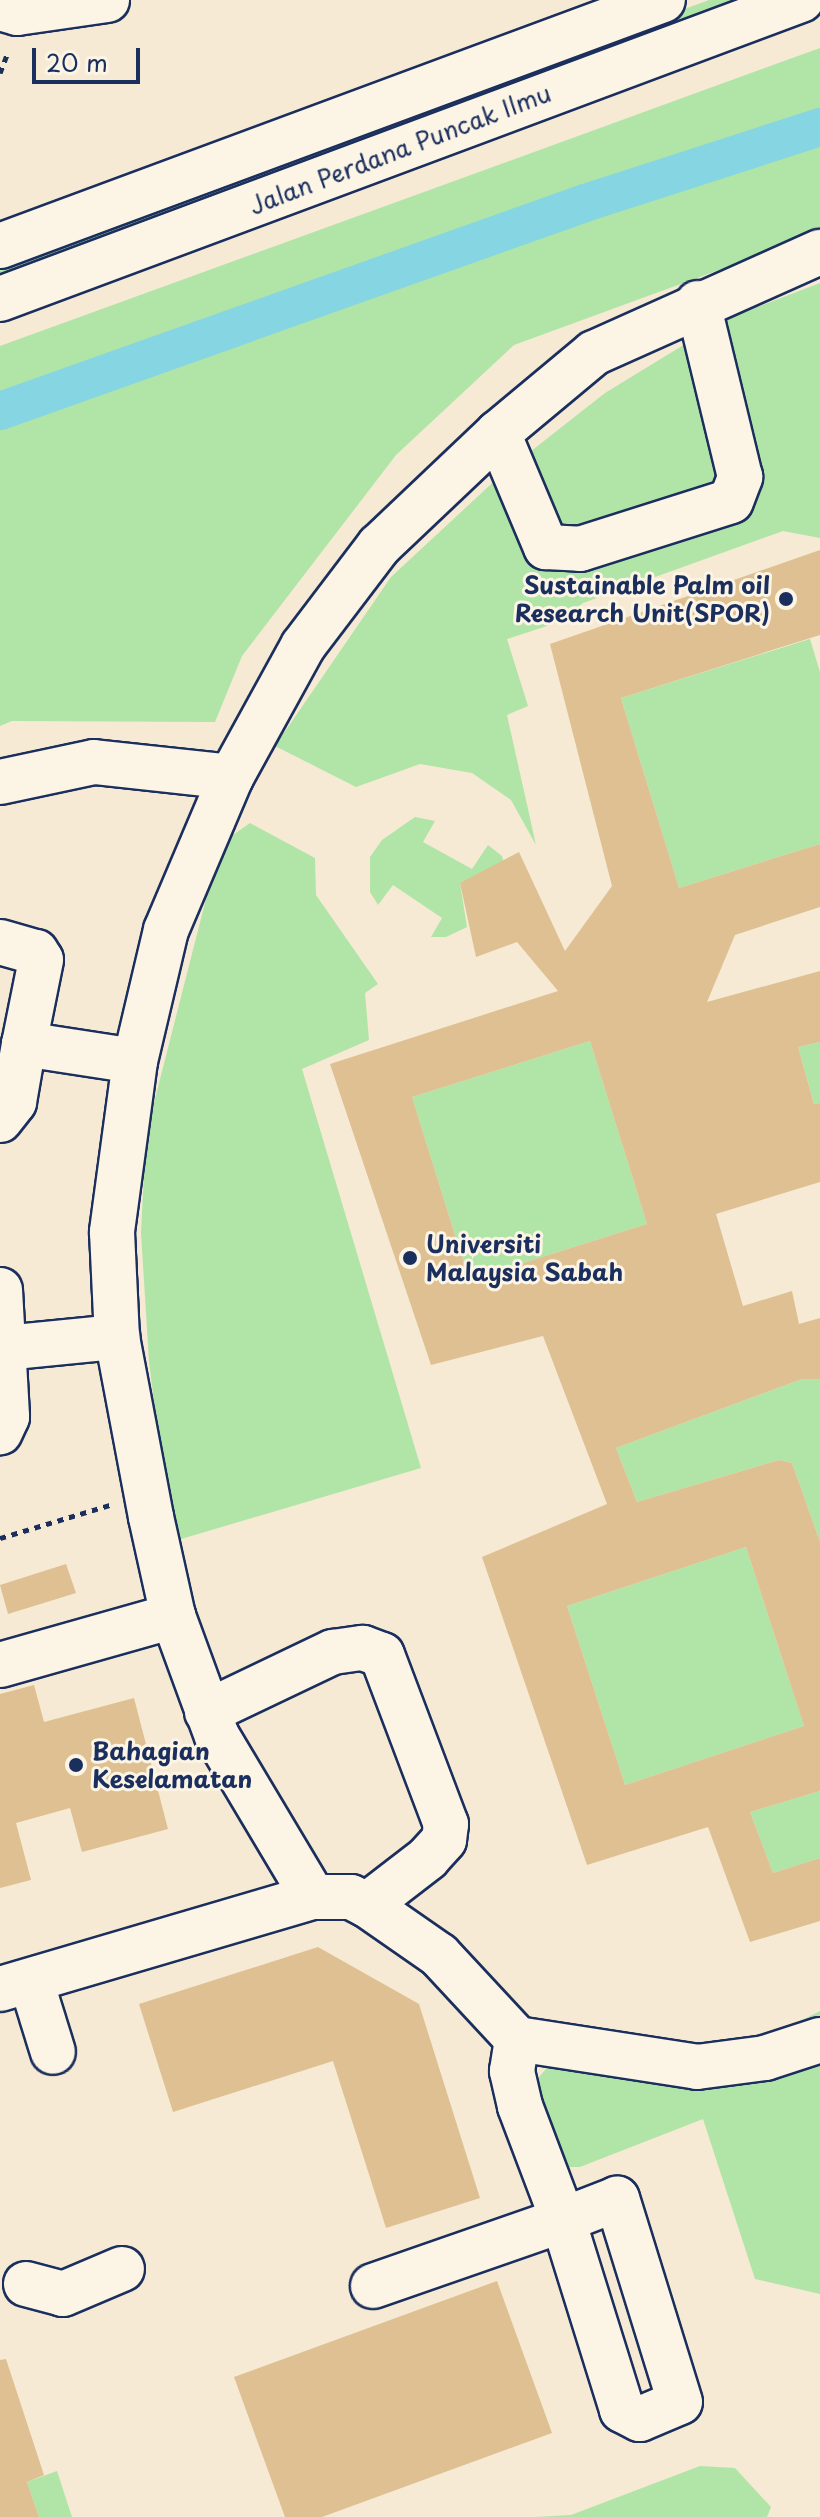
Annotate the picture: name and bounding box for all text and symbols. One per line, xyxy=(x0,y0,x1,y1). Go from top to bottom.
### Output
scale bar xyxy=(36,32,144,82)
text: 20 m xyxy=(46,44,108,80)
street label: Jalan Perdana Puncak Ilmu xyxy=(245,78,555,220)
place label: Sustainable Palm oil Research Unit(SPOR) xyxy=(514,571,770,627)
marker: Sustainable Palm oil Research Unit(SPOR) xyxy=(777,590,795,608)
place label: Universiti Malaysia Sabah xyxy=(426,1230,624,1286)
marker: Universiti Malaysia Sabah xyxy=(401,1249,419,1267)
place label: Bahagian Keselamatan xyxy=(92,1737,252,1793)
marker: Bahagian Keselamatan xyxy=(67,1756,85,1774)

